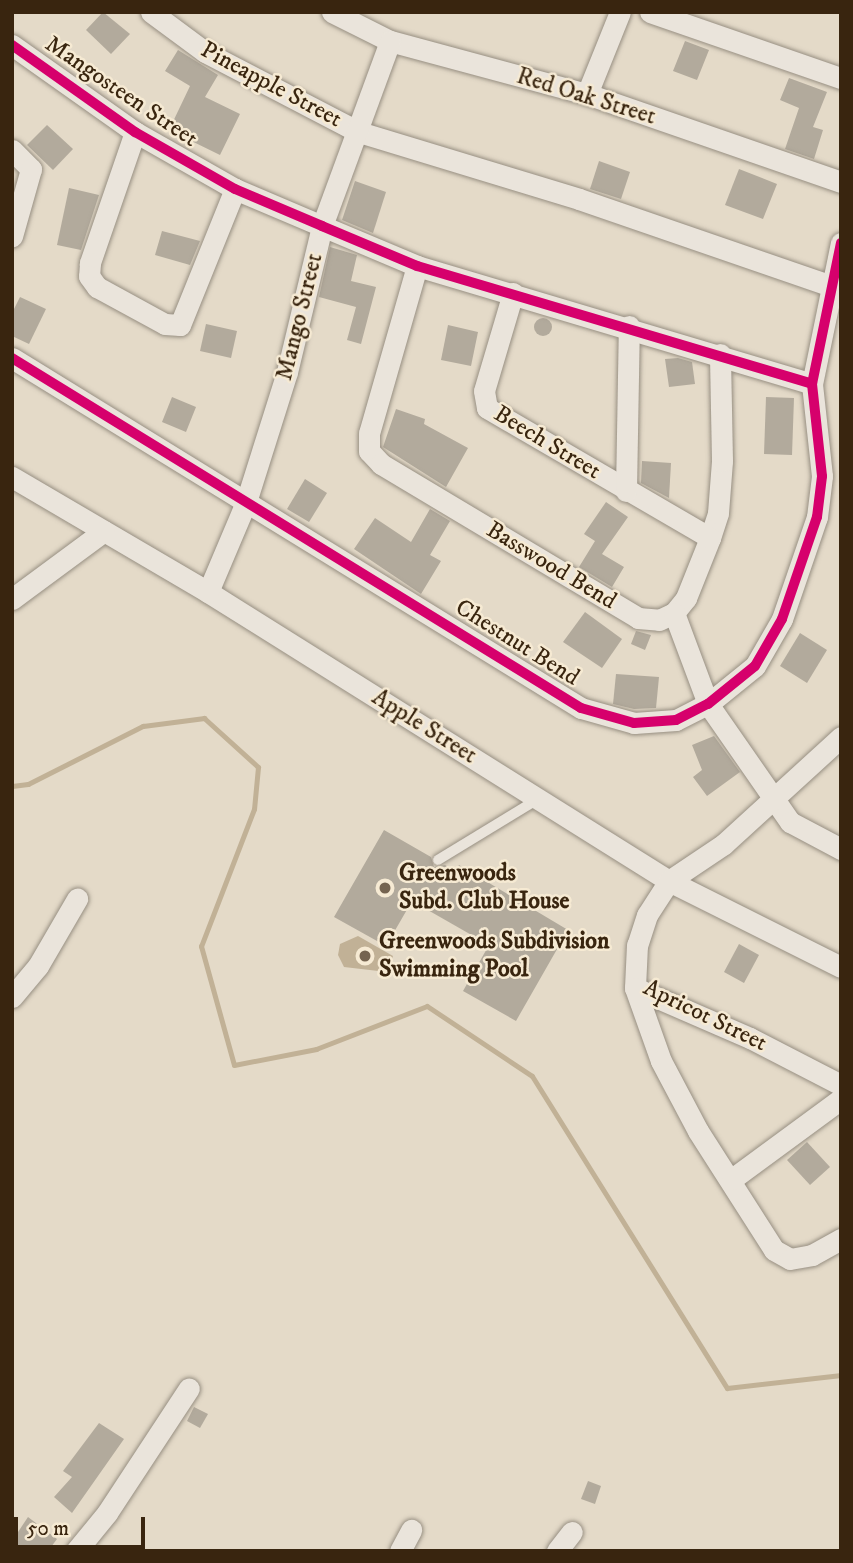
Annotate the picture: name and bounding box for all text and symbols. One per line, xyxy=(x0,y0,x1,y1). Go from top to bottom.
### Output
street label: Mangosteen Street xyxy=(39,30,203,154)
street label: Pineapple Street xyxy=(196,36,346,134)
street label: Red Oak Street xyxy=(513,62,659,132)
street label: Mango Street xyxy=(270,250,330,384)
street label: Beech Street xyxy=(488,400,606,486)
street label: Basswood Bend xyxy=(481,516,621,616)
street label: Chestnut Bend xyxy=(450,594,584,692)
street label: Apple Street xyxy=(366,683,482,771)
place label: Greenwoods Subd. Club House xyxy=(399,860,570,916)
marker: Greenwoods Subd. Club House xyxy=(377,880,393,896)
place label: Greenwoods Subdivision Swimming Pool xyxy=(379,928,610,984)
marker: Greenwoods Subdivision Swimming Pool xyxy=(357,948,373,964)
street label: Apricot Street xyxy=(638,974,772,1058)
scale bar xyxy=(18,1504,149,1548)
text: 50 m xyxy=(27,1516,69,1542)

